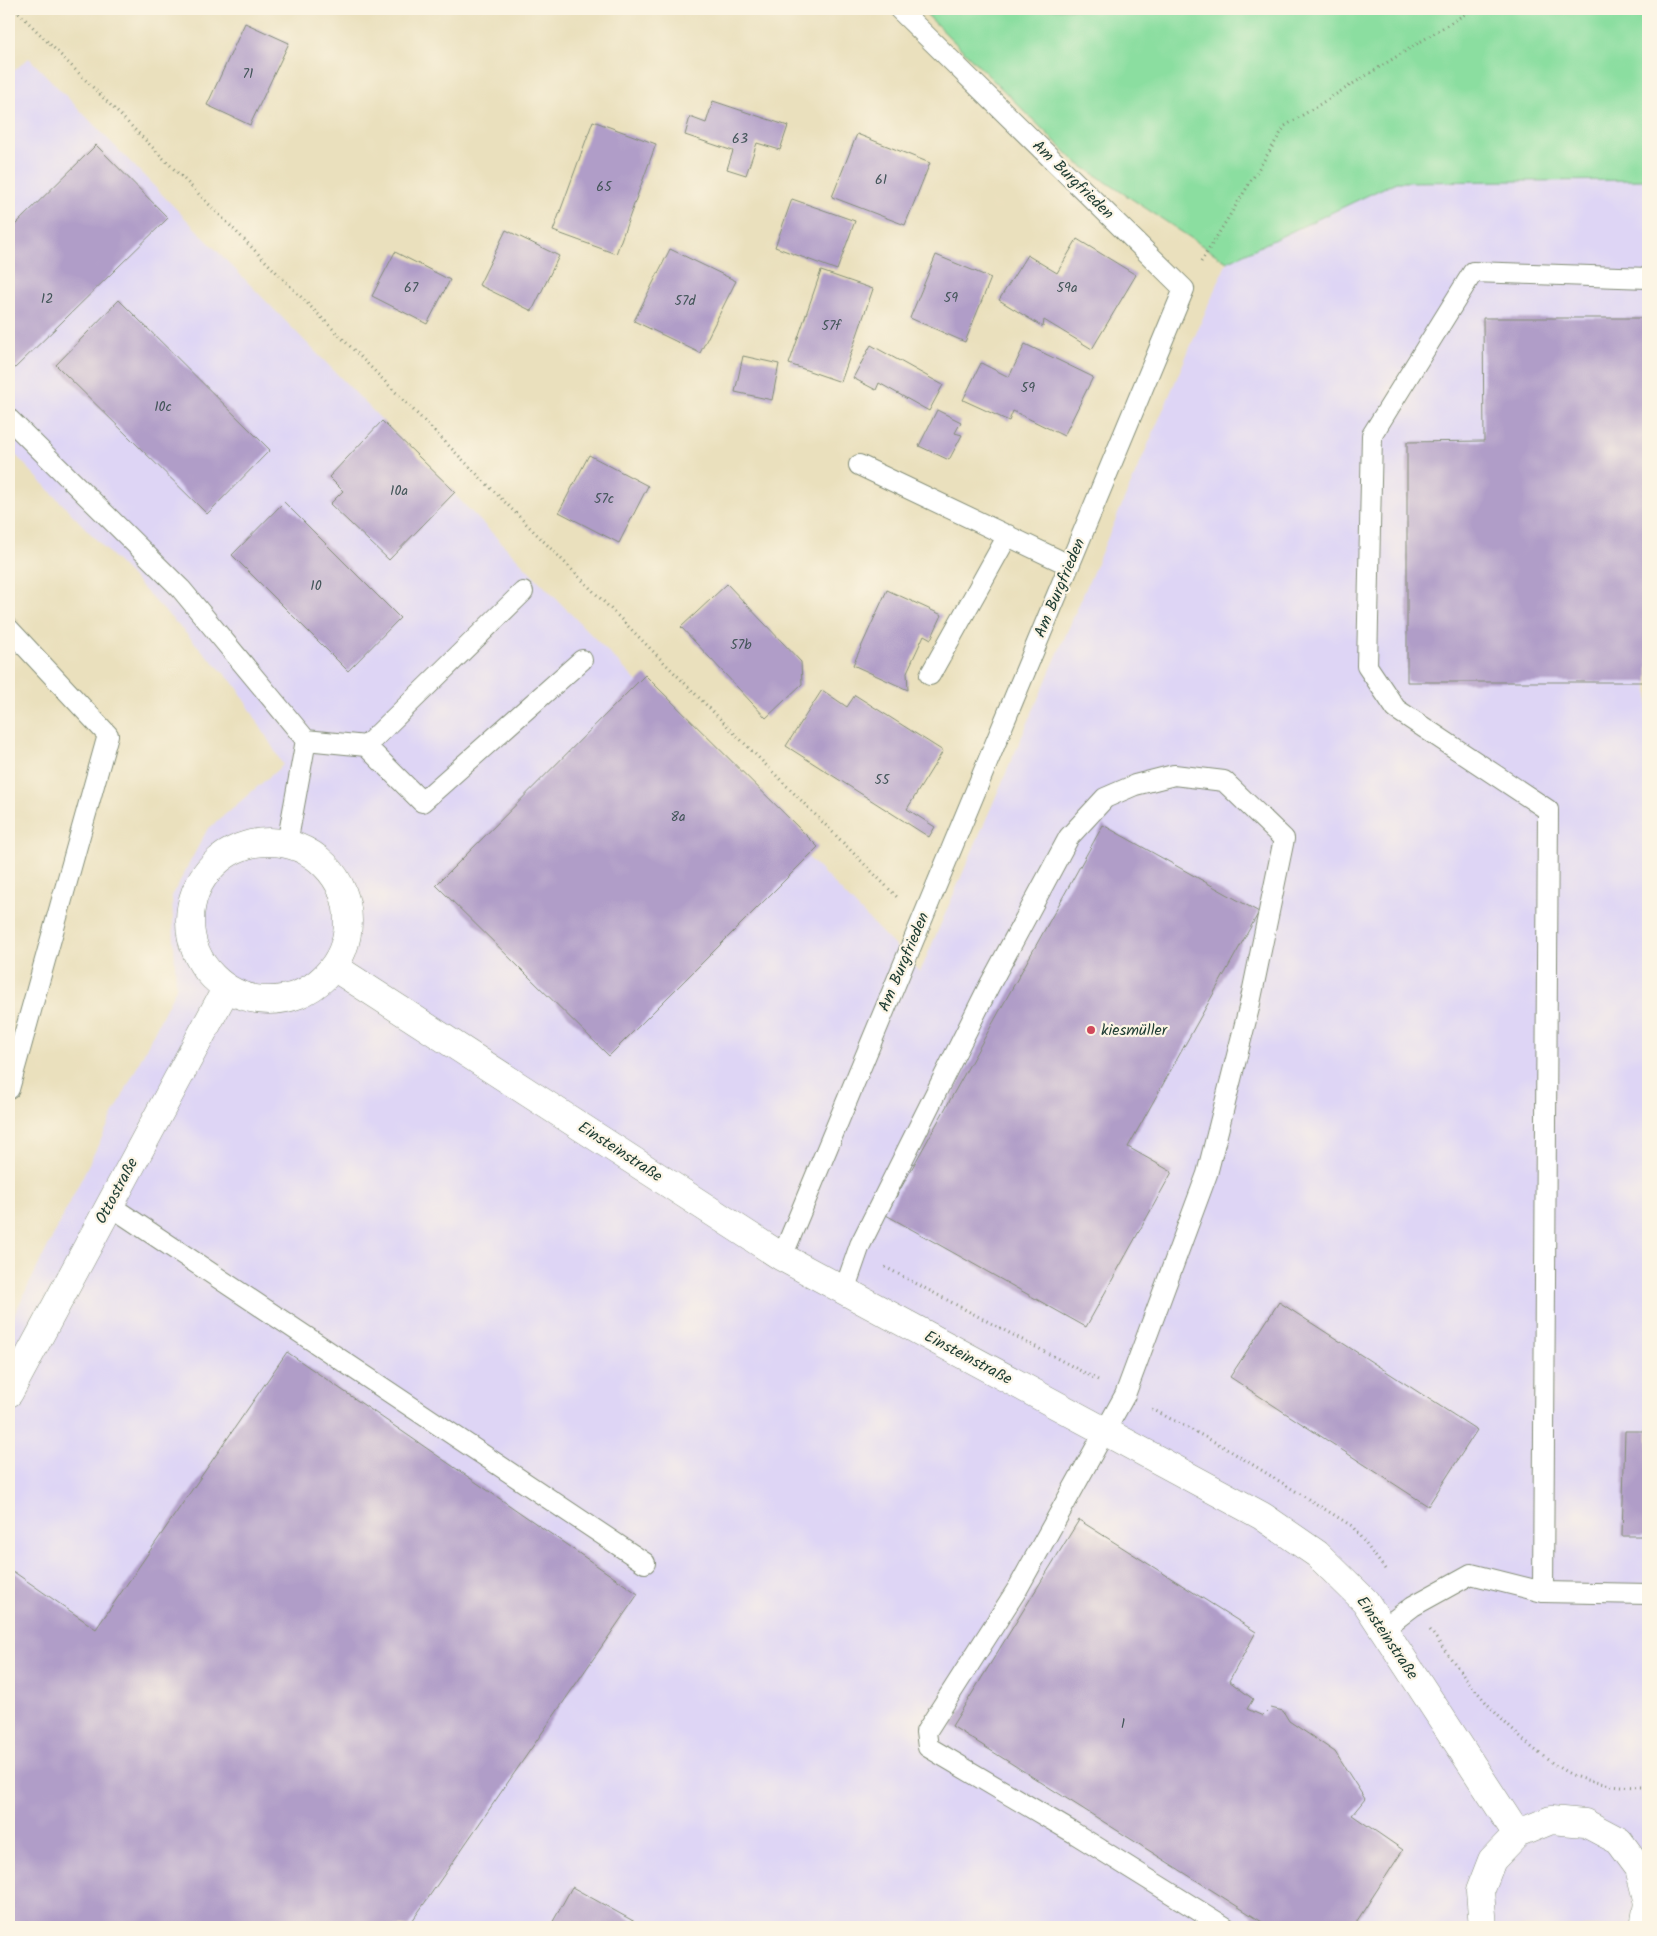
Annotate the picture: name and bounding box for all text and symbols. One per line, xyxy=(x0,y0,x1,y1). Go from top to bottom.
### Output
house number: 71 xyxy=(243,63,253,85)
house number: 63 xyxy=(732,128,748,150)
street label: Am Burgfrieden xyxy=(1026,134,1120,226)
house number: 61 xyxy=(875,169,887,191)
house number: 65 xyxy=(596,176,613,198)
house number: 67 xyxy=(404,277,419,299)
house number: 59a xyxy=(1057,277,1077,299)
house number: 59 xyxy=(944,287,958,309)
house number: 12 xyxy=(41,288,53,310)
house number: 57d xyxy=(675,290,696,312)
house number: 57f xyxy=(821,315,842,337)
house number: 59 xyxy=(1021,377,1035,399)
house number: 10c xyxy=(154,396,172,418)
house number: 10a xyxy=(390,480,408,502)
house number: 57c xyxy=(594,488,614,510)
street label: Am Burgfrieden xyxy=(1028,534,1092,642)
house number: 10 xyxy=(310,575,322,597)
house number: 57b xyxy=(730,634,752,656)
house number: 55 xyxy=(874,769,891,791)
house number: 8a xyxy=(671,806,686,828)
street label: Am Burgfrieden xyxy=(872,908,936,1016)
place label: kiesmüller xyxy=(1101,1018,1169,1043)
marker: kiesmüller xyxy=(1085,1024,1097,1036)
street label: Einsteinstraße xyxy=(573,1115,667,1189)
street label: Ottostraße xyxy=(89,1153,145,1229)
street label: Einsteinstraße xyxy=(919,1324,1017,1392)
street label: Einsteinstraße xyxy=(1350,1591,1424,1685)
house number: 1 xyxy=(1121,1713,1125,1735)

